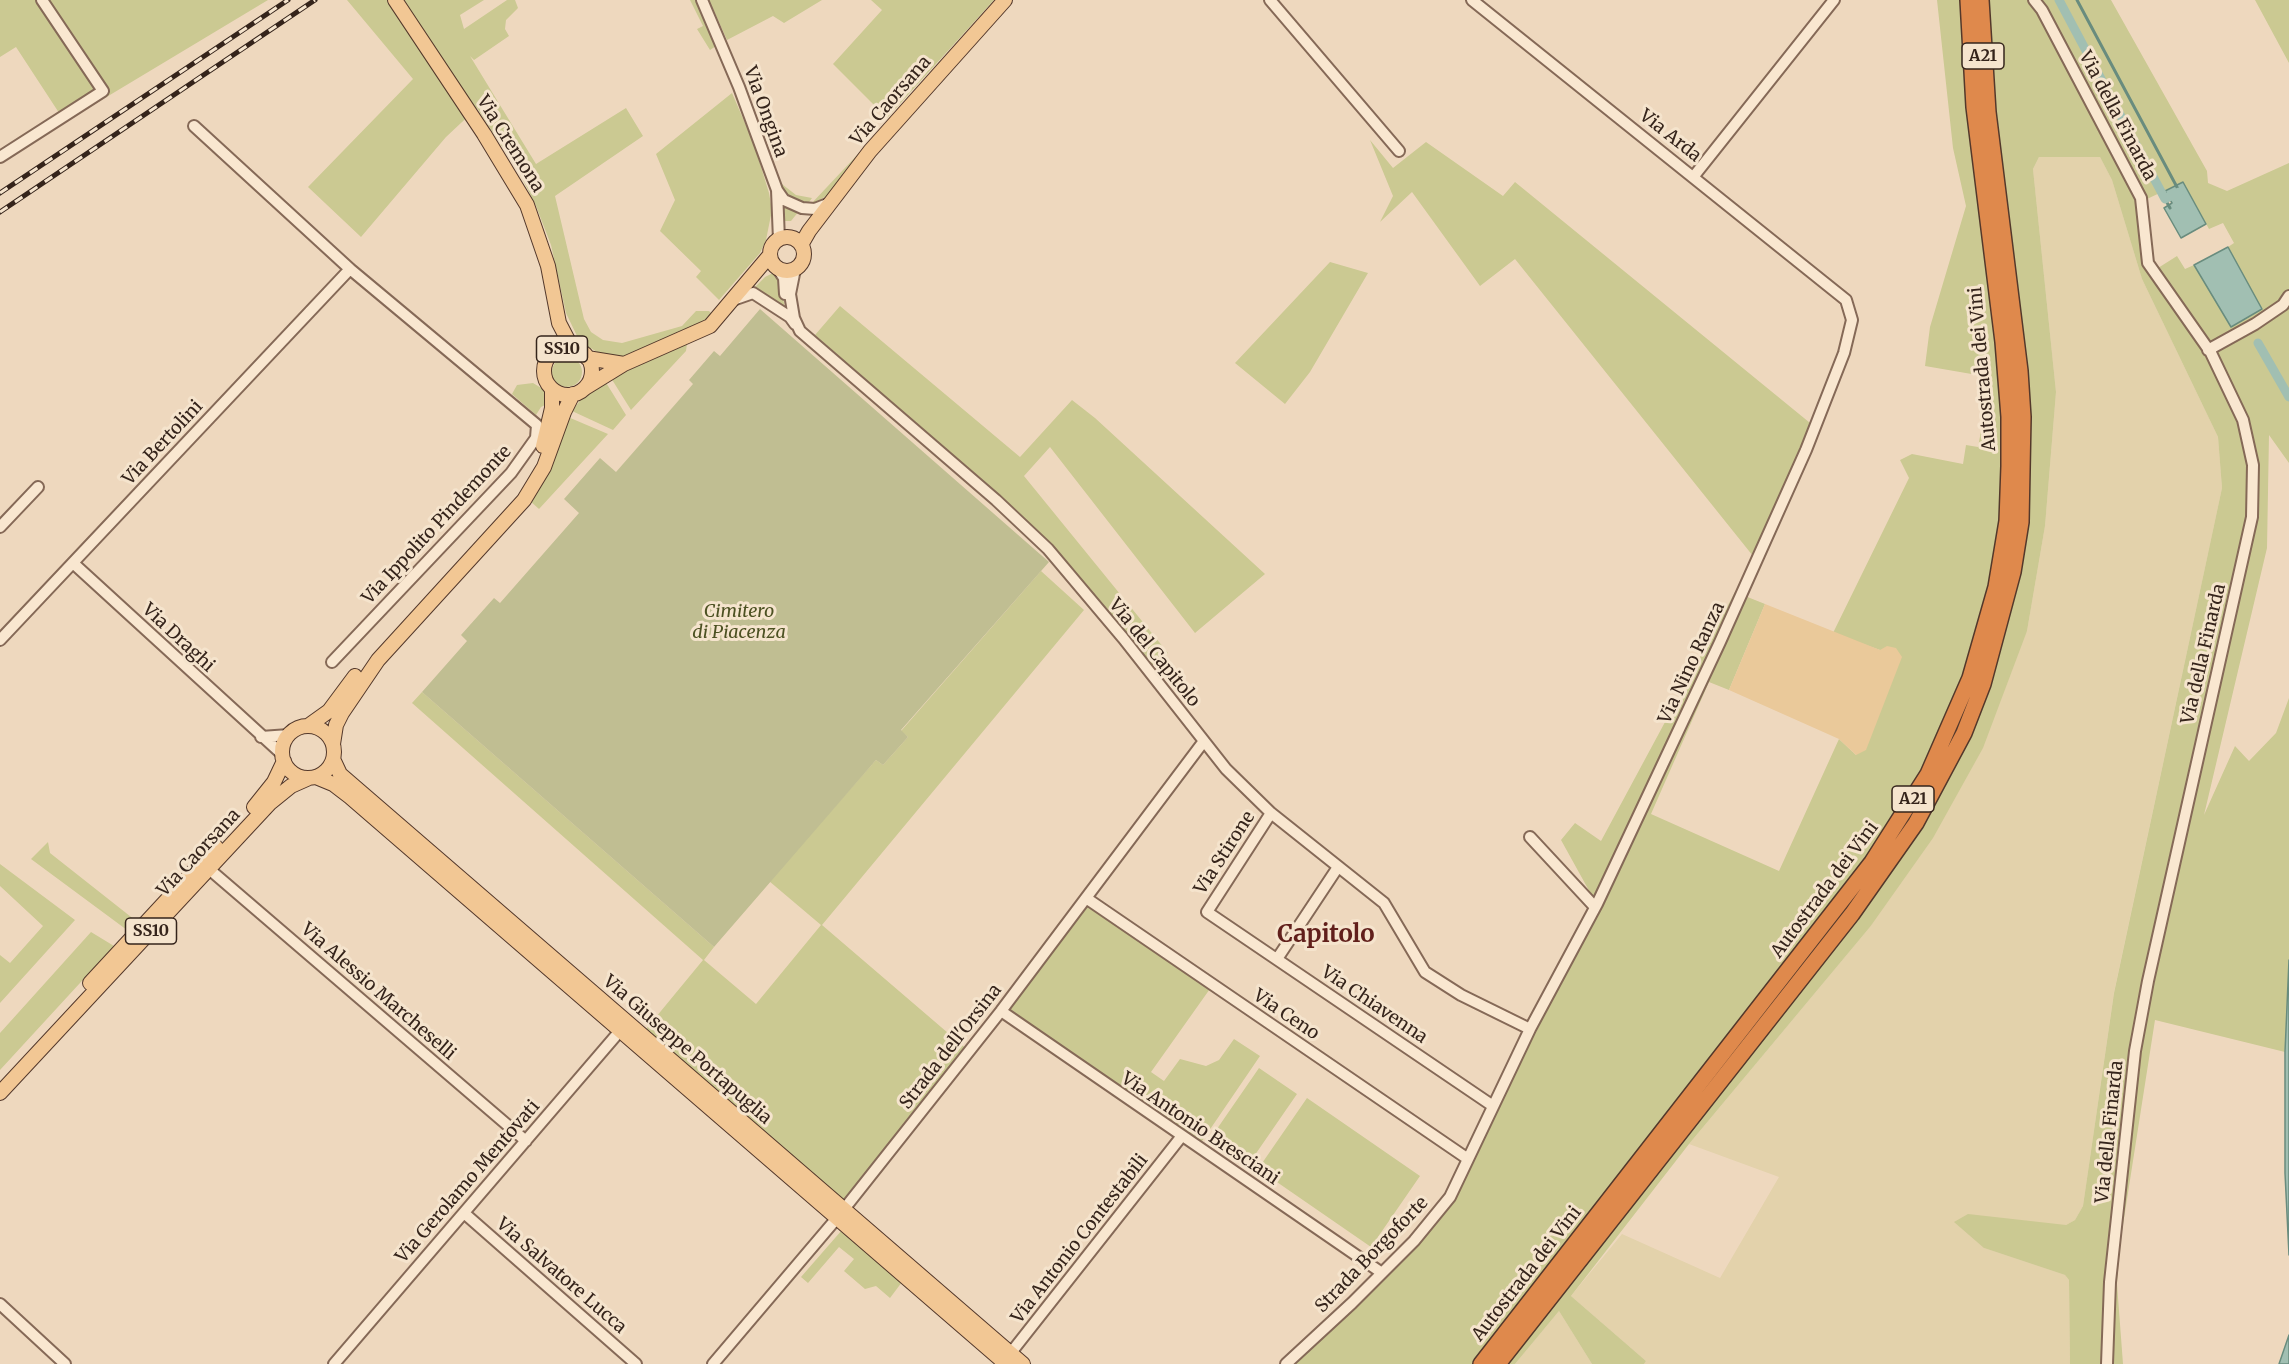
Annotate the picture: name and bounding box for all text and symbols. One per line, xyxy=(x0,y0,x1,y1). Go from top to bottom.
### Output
road number: A21 xyxy=(1962,43,2004,69)
street label: Via della Finarda xyxy=(2074,48,2160,184)
street label: Via Caorsana xyxy=(846,52,936,150)
street label: Via Ongina xyxy=(739,64,791,160)
street label: Via Cremona xyxy=(472,92,548,196)
street label: Via Arda xyxy=(1635,105,1705,167)
street label: Autostrada dei Vini xyxy=(1965,286,2001,452)
road number: SS10 xyxy=(536,336,588,362)
street label: Via Bertolini xyxy=(118,396,208,490)
street label: Via Ippolito Pindemonte xyxy=(358,441,516,609)
street label: Via della Finarda xyxy=(2177,582,2231,726)
street label: Via del Capitolo xyxy=(1104,595,1204,711)
street label: Via Draghi xyxy=(137,599,219,677)
street label: Via Nino Ranza xyxy=(1654,599,1730,727)
park label: Cimitero di Piacenza xyxy=(692,601,786,644)
road number: A21 xyxy=(1892,786,1934,812)
street label: Via Caorsana xyxy=(153,805,245,901)
street label: Via Stirone xyxy=(1190,807,1260,899)
street label: Autostrada dei Vini xyxy=(1767,818,1883,962)
road number: SS10 xyxy=(126,918,176,944)
street label: Via Alessio Marcheselli xyxy=(296,919,460,1065)
district label: Capitolo xyxy=(1277,921,1375,949)
street label: Via Chiavenna xyxy=(1317,962,1431,1048)
street label: Via Giuseppe Portapuglia xyxy=(598,971,776,1129)
street label: Strada dell'Orsina xyxy=(896,980,1006,1114)
street label: Via Ceno xyxy=(1249,985,1323,1045)
street label: Via della Finarda xyxy=(2092,1060,2128,1204)
street label: Via Antonio Bresciani xyxy=(1117,1068,1283,1190)
street label: Via Gerolamo Mentovati xyxy=(391,1096,545,1268)
street label: Via Antonio Contestabili xyxy=(1007,1150,1153,1328)
street label: Strada Borgoforte xyxy=(1311,1192,1433,1318)
street label: Autostrada dei Vini xyxy=(1468,1202,1586,1346)
street label: Via Salvatore Lucca xyxy=(491,1214,631,1338)

